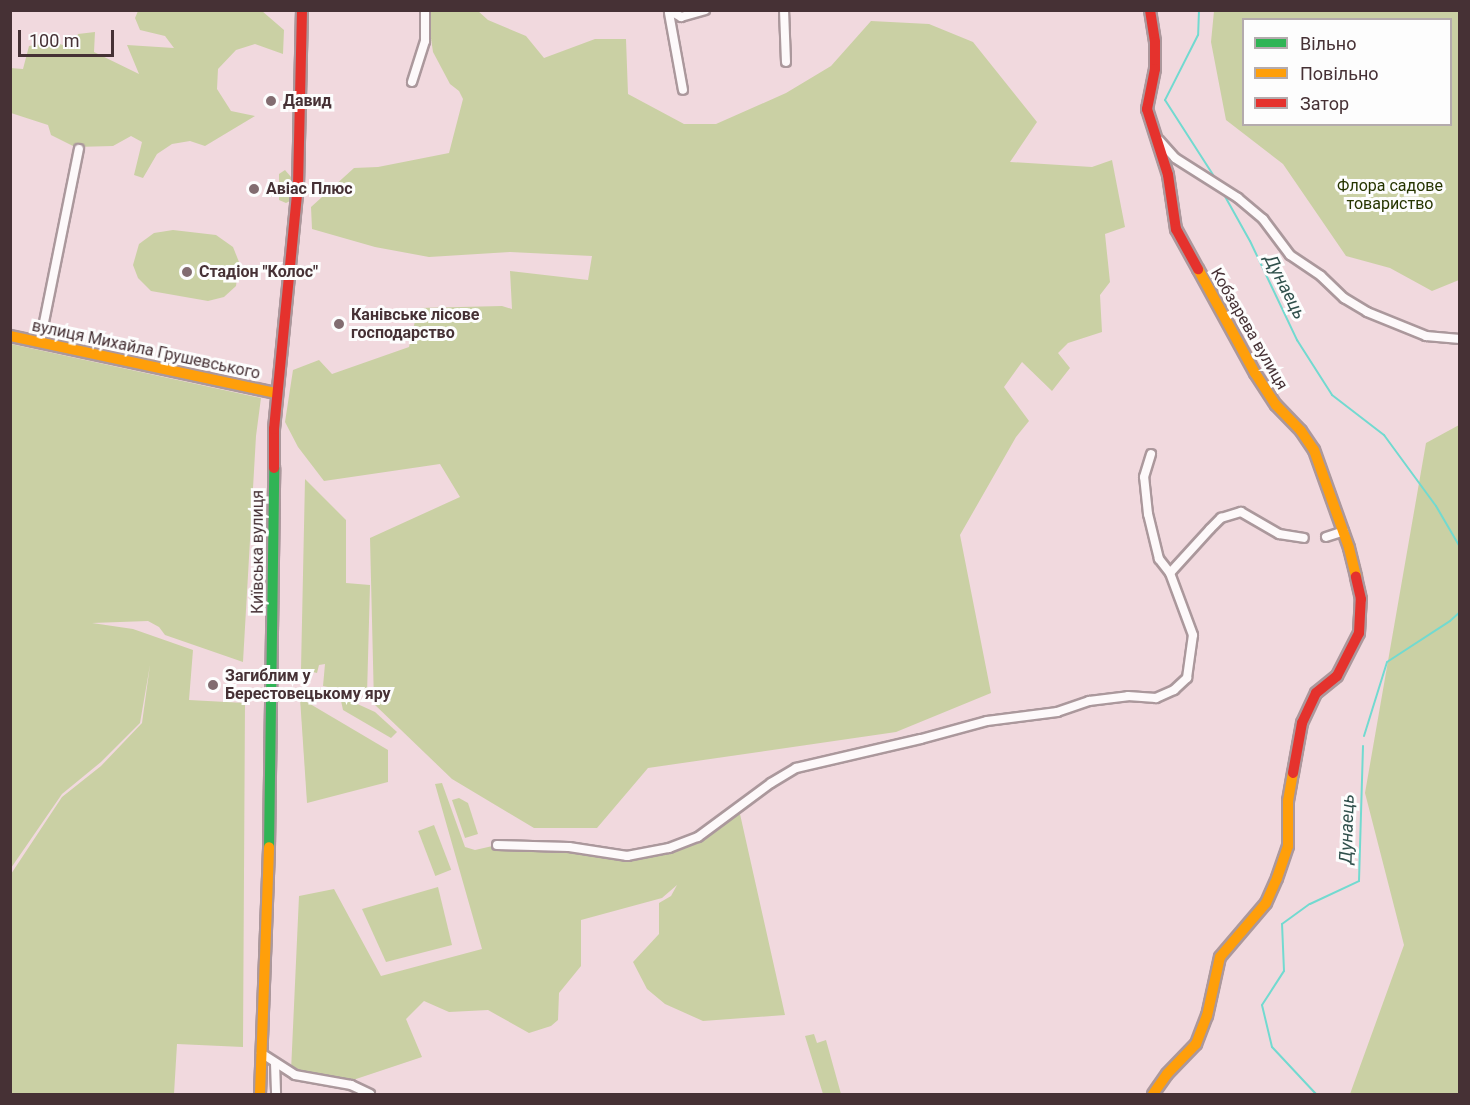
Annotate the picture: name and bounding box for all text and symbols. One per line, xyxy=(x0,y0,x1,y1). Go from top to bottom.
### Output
scale bar xyxy=(21,18,117,56)
legend xyxy=(1242,18,1452,126)
text: 100 m xyxy=(29,30,80,51)
text: Вільно xyxy=(1300,33,1356,54)
text: Повільно xyxy=(1300,63,1379,84)
place label: Давид xyxy=(283,91,332,111)
text: Затор xyxy=(1300,93,1349,114)
marker: Давид xyxy=(264,94,278,108)
park label: Флора садове товариство xyxy=(1337,176,1443,214)
place label: Авіас Плюс xyxy=(266,179,353,199)
marker: Авіас Плюс xyxy=(247,182,261,196)
water label: Дунаець xyxy=(1259,251,1311,323)
place label: Стадіон "Колос" xyxy=(199,262,318,282)
marker: Стадіон "Колос" xyxy=(180,265,194,279)
street label: Кобзарева вулиця xyxy=(1206,265,1292,393)
place label: Канівське лісове господарство xyxy=(351,305,479,343)
street label: вулиця Михайла Грушевського xyxy=(30,316,262,384)
marker: Канівське лісове господарство xyxy=(332,317,346,331)
street label: Київська вулиця xyxy=(248,490,268,614)
place label: Загиблим у Берестовецькому яру xyxy=(225,666,391,704)
marker: Загиблим у Берестовецькому яру xyxy=(206,678,220,692)
water label: Дунаець xyxy=(1335,794,1359,864)

